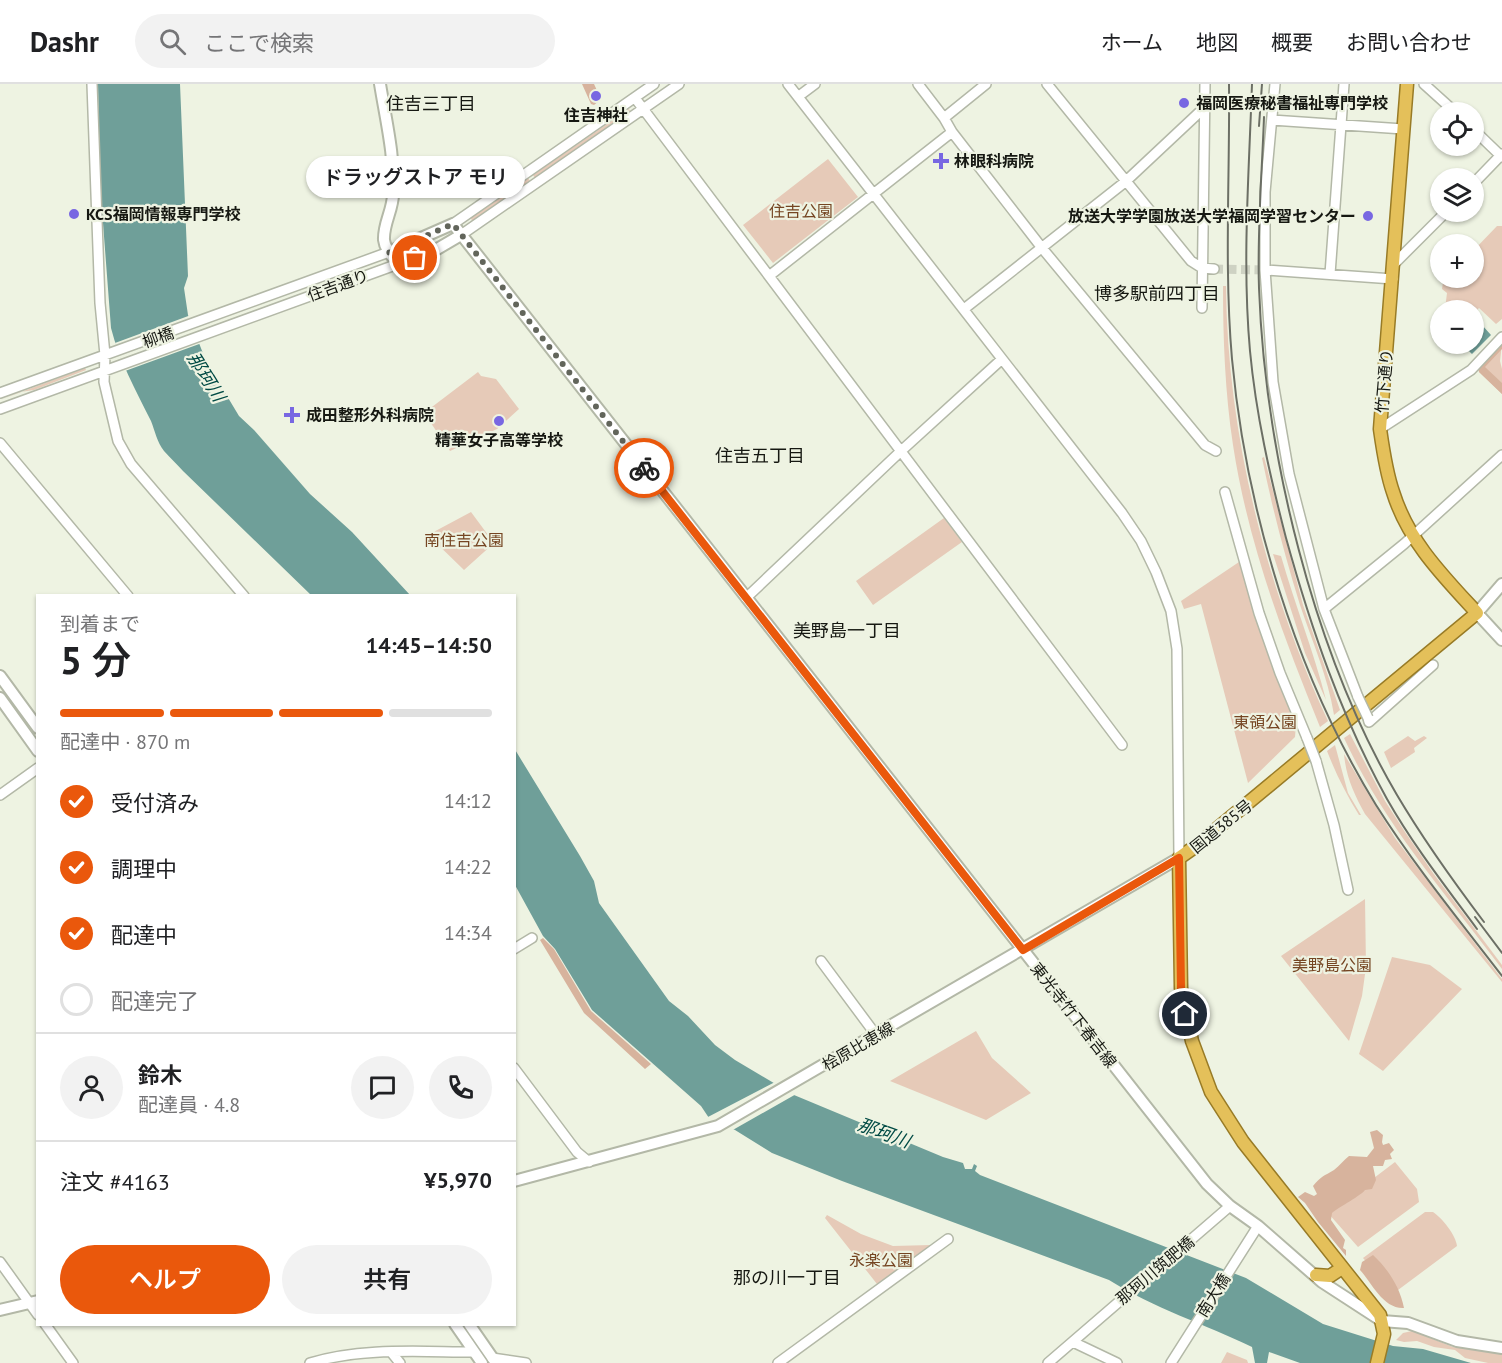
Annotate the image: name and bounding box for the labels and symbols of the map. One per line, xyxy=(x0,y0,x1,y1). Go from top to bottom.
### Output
marker: 住吉神社 xyxy=(589,89,603,103)
district label: 住吉三丁目 xyxy=(386,92,476,115)
place label: 福岡医療秘書福祉専門学校 xyxy=(1196,93,1388,113)
marker: 福岡医療秘書福祉専門学校 xyxy=(1177,96,1191,110)
place label: 住吉神社 xyxy=(563,105,628,125)
place label: 林眼科病院 xyxy=(954,151,1034,171)
marker: 林眼科病院 xyxy=(932,152,950,170)
callout: ドラッグストア モリ xyxy=(306,156,524,198)
park label: 住吉公園 xyxy=(769,201,833,221)
place label: KCS福岡情報専門学校 xyxy=(86,204,240,224)
place label: 放送大学学園放送大学福岡学習センター xyxy=(1068,206,1356,226)
marker: KCS福岡情報専門学校 xyxy=(67,207,81,221)
marker: 放送大学学園放送大学福岡学習センター xyxy=(1361,209,1375,223)
pin xyxy=(389,232,440,283)
street label: 住吉通り xyxy=(305,265,371,305)
district label: 博多駅前四丁目 xyxy=(1094,282,1220,305)
street label: 柳橋 xyxy=(140,322,176,352)
water label: 那珂川 xyxy=(182,348,232,407)
street label: 竹下通り xyxy=(1371,348,1397,414)
place label: 成田整形外科病院 xyxy=(306,405,434,425)
marker: 成田整形外科病院 xyxy=(283,406,301,424)
marker: 精華女子高等学校 xyxy=(492,414,506,428)
place label: 精華女子高等学校 xyxy=(435,430,563,450)
courier xyxy=(614,438,674,498)
district label: 住吉五丁目 xyxy=(715,444,805,467)
park label: 南住吉公園 xyxy=(424,530,504,550)
district label: 美野島一丁目 xyxy=(793,619,901,642)
park label: 東領公園 xyxy=(1233,712,1297,732)
street label: 国道385号 xyxy=(1186,795,1256,857)
park label: 美野島公園 xyxy=(1292,955,1372,975)
street label: 東光寺竹下春吉線 xyxy=(1027,958,1121,1072)
pin xyxy=(1159,988,1210,1039)
street label: 桧原比恵線 xyxy=(818,1017,898,1075)
water label: 那珂川 xyxy=(855,1112,915,1153)
street label: 那珂川筑肥橋 xyxy=(1112,1231,1198,1309)
park label: 永楽公園 xyxy=(849,1250,913,1270)
district label: 那の川一丁目 xyxy=(733,1266,841,1289)
street label: 南大橋 xyxy=(1192,1269,1234,1321)

